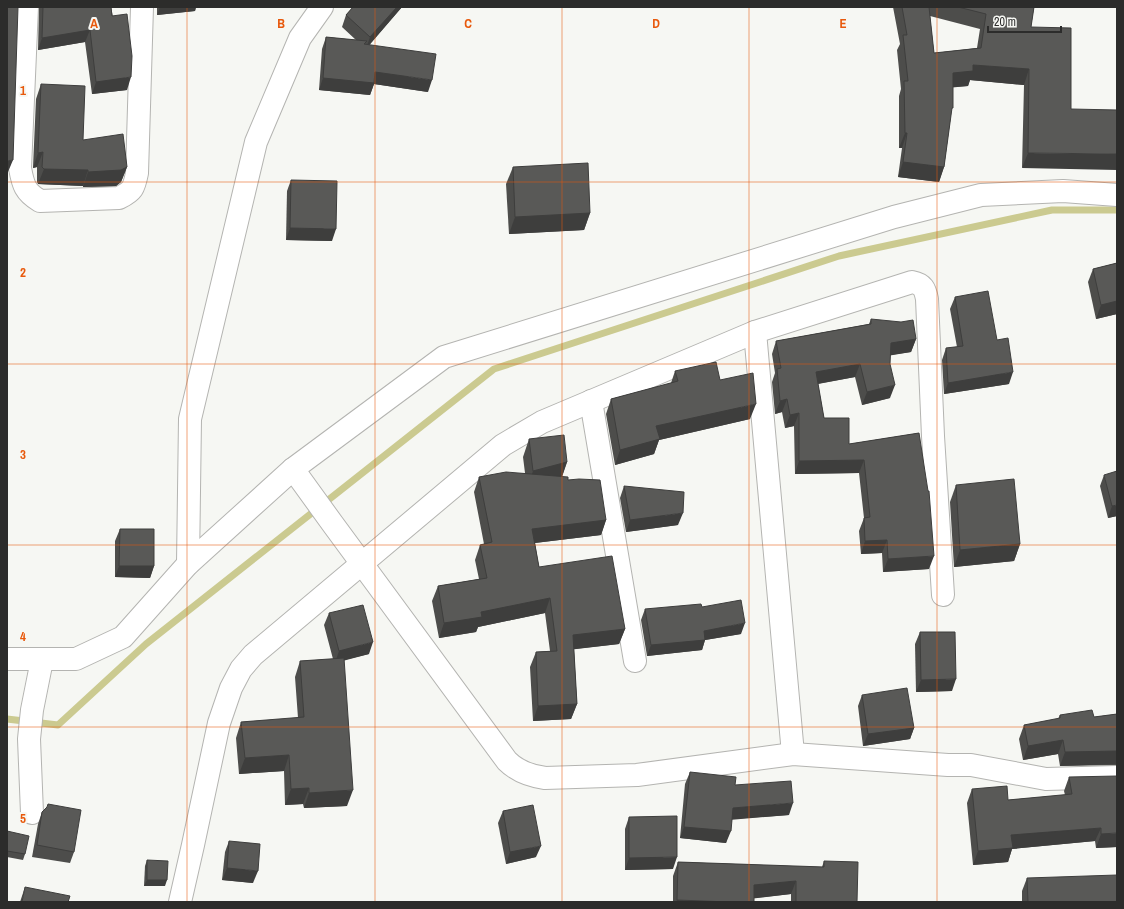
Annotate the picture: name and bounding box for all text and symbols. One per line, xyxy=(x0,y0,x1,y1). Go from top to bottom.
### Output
scale bar xyxy=(988,8,1061,34)
text: 20 m xyxy=(994,14,1016,30)
text: A xyxy=(90,15,98,32)
text: B xyxy=(277,15,285,32)
text: C xyxy=(464,15,472,32)
text: D xyxy=(652,15,660,32)
text: E xyxy=(839,15,847,32)
text: 1 xyxy=(20,82,26,99)
text: 2 xyxy=(20,264,26,281)
text: 3 xyxy=(20,446,26,463)
text: 4 xyxy=(20,628,26,645)
text: 5 xyxy=(20,810,26,827)

